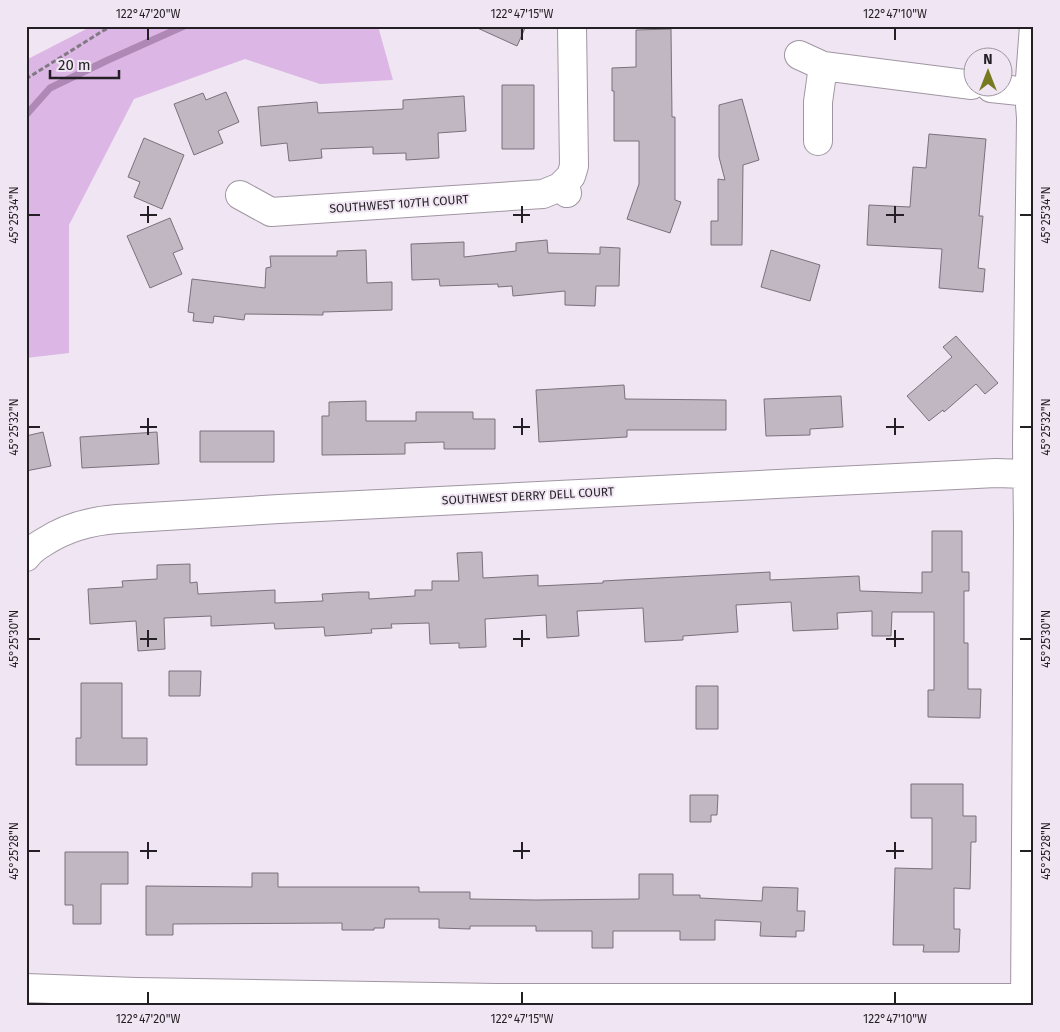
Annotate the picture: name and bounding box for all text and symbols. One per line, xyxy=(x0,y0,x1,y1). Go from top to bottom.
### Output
text: 122°47'20"W xyxy=(116,7,180,21)
text: 122°47'15"W xyxy=(490,7,554,21)
text: 122°47'10"W xyxy=(863,7,927,21)
scale bar xyxy=(50,48,119,80)
north arrow xyxy=(962,48,1012,98)
text: N xyxy=(983,51,993,68)
text: 20 m xyxy=(58,56,91,74)
text: 45°25'34"N xyxy=(7,186,21,244)
text: 45°25'34"N xyxy=(1039,186,1053,244)
street label: SOUTHWEST 107TH COURT xyxy=(329,192,470,216)
text: 45°25'32"N xyxy=(7,398,21,456)
text: 45°25'32"N xyxy=(1039,398,1053,456)
street label: SOUTHWEST DERRY DELL COURT xyxy=(442,484,615,508)
text: 45°25'30"N xyxy=(7,610,21,668)
text: 45°25'30"N xyxy=(1039,610,1053,668)
text: 45°25'28"N xyxy=(7,822,21,880)
text: 45°25'28"N xyxy=(1039,822,1053,880)
text: 122°47'20"W xyxy=(116,1012,180,1026)
text: 122°47'15"W xyxy=(490,1012,554,1026)
text: 122°47'10"W xyxy=(863,1012,927,1026)

